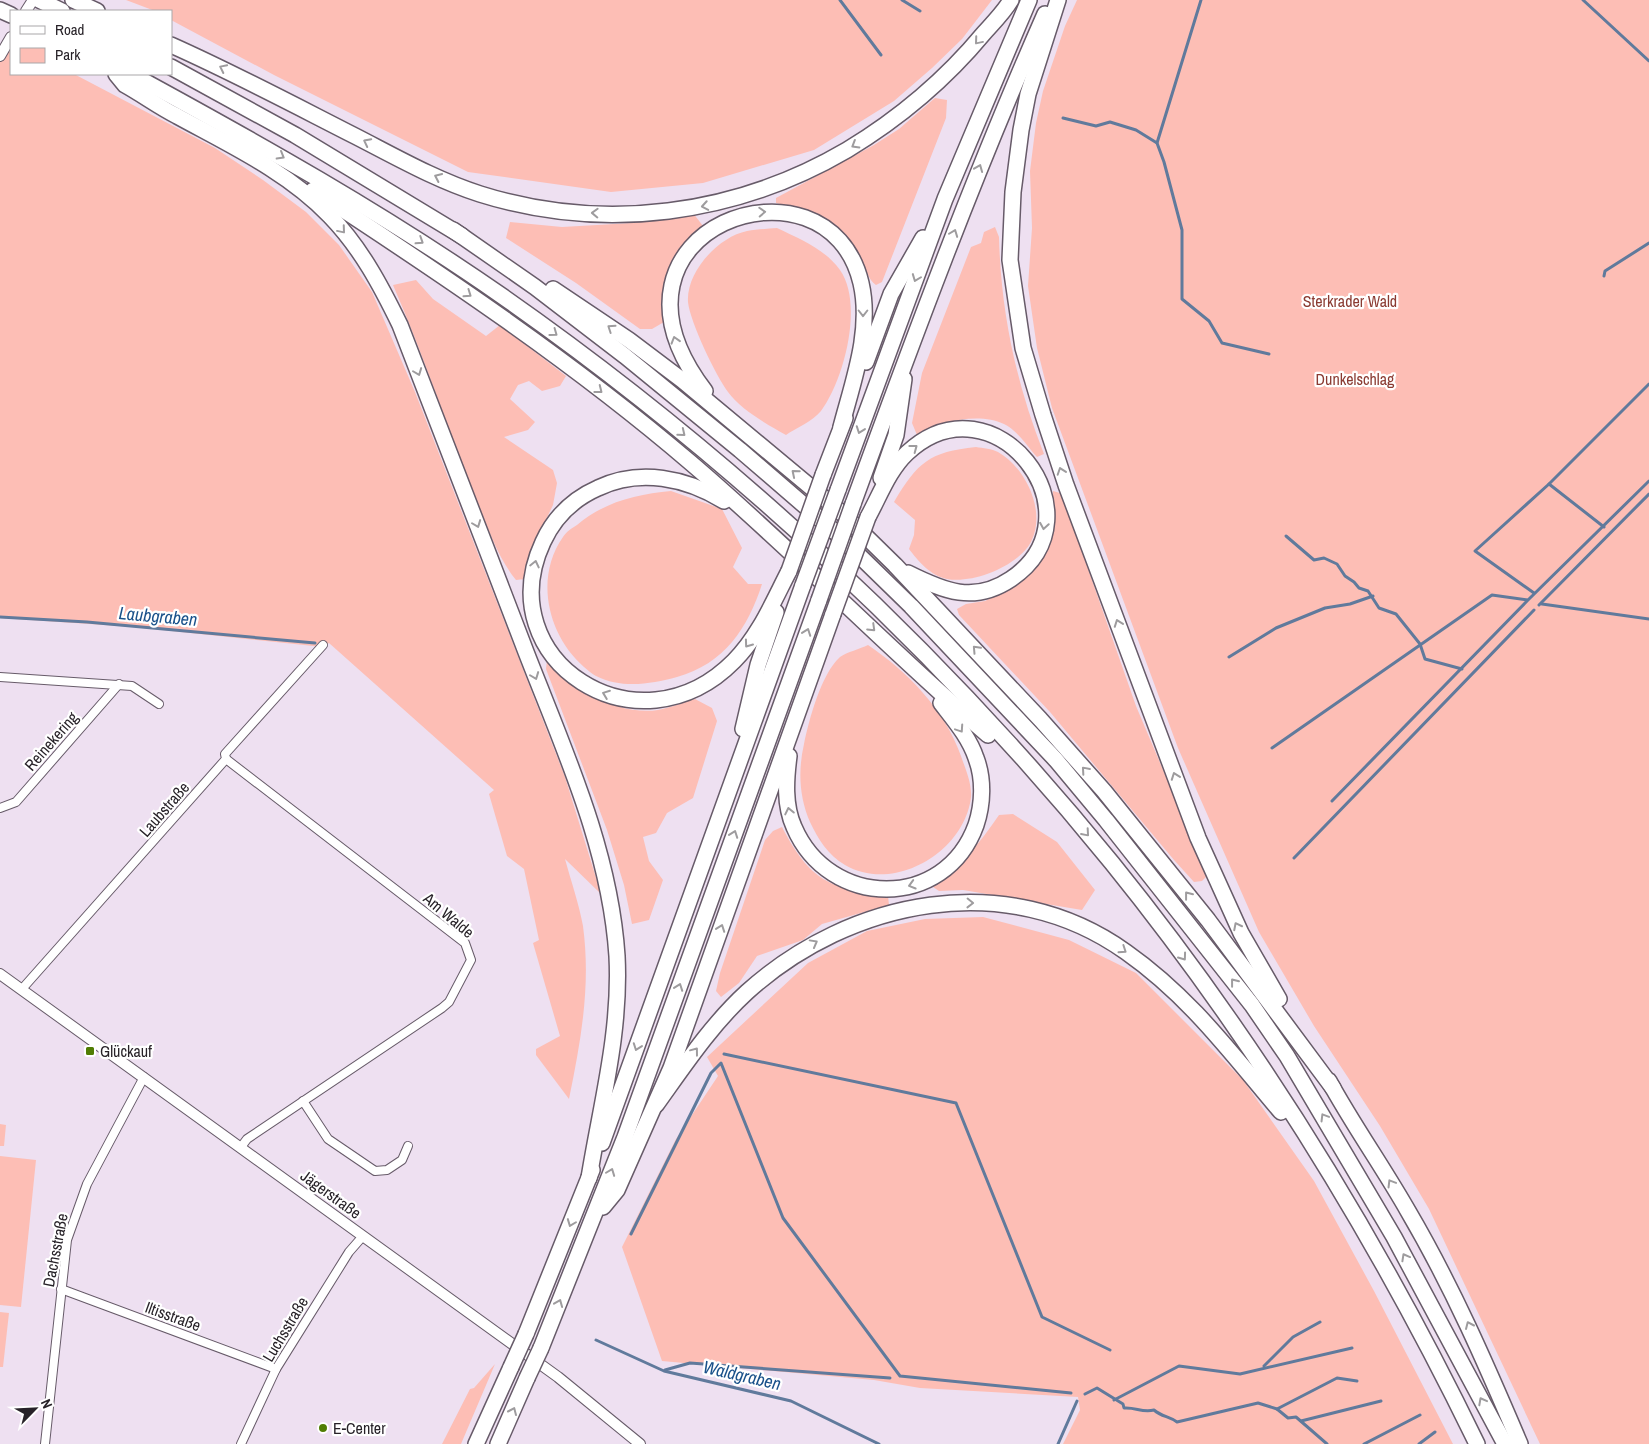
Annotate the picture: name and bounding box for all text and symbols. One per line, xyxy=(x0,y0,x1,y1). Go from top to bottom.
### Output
legend xyxy=(10,10,172,75)
text: Road xyxy=(55,19,84,40)
one-way arrow xyxy=(975,35,984,44)
text: Park xyxy=(55,44,81,65)
one-way arrow xyxy=(219,64,228,75)
one-way arrow xyxy=(364,138,373,148)
one-way arrow xyxy=(851,139,860,149)
one-way arrow xyxy=(276,150,285,160)
one-way arrow xyxy=(973,164,984,173)
one-way arrow xyxy=(434,173,443,184)
one-way arrow xyxy=(701,201,710,211)
one-way arrow xyxy=(759,206,767,217)
one-way arrow xyxy=(591,208,599,219)
one-way arrow xyxy=(336,224,345,233)
one-way arrow xyxy=(948,229,958,238)
one-way arrow xyxy=(414,235,424,244)
one-way arrow xyxy=(912,273,922,281)
one-way arrow xyxy=(462,288,472,297)
park label: Sterkrader Wald xyxy=(1303,290,1397,312)
one-way arrow xyxy=(858,310,868,318)
one-way arrow xyxy=(607,325,617,334)
one-way arrow xyxy=(548,328,557,336)
one-way arrow xyxy=(671,336,681,345)
one-way arrow xyxy=(412,367,422,376)
park label: Dunkelschlag xyxy=(1316,368,1395,390)
one-way arrow xyxy=(593,384,603,393)
one-way arrow xyxy=(856,425,866,434)
one-way arrow xyxy=(676,427,685,435)
one-way arrow xyxy=(908,445,918,454)
one-way arrow xyxy=(1057,467,1067,476)
one-way arrow xyxy=(791,469,800,478)
one-way arrow xyxy=(470,519,481,528)
one-way arrow xyxy=(1040,521,1050,530)
one-way arrow xyxy=(529,559,540,568)
water label: Laubgraben xyxy=(118,600,198,632)
one-way arrow xyxy=(1114,620,1124,628)
one-way arrow xyxy=(866,622,875,631)
one-way arrow xyxy=(801,628,811,636)
one-way arrow xyxy=(745,638,754,648)
one-way arrow xyxy=(973,646,982,655)
one-way arrow xyxy=(529,671,539,679)
one-way arrow xyxy=(602,690,611,700)
street label: Reinekering xyxy=(19,706,83,775)
one-way arrow xyxy=(954,723,963,733)
one-way arrow xyxy=(1082,766,1091,775)
one-way arrow xyxy=(1170,772,1181,781)
street label: Laubstraße xyxy=(134,777,194,841)
one-way arrow xyxy=(784,806,795,815)
one-way arrow xyxy=(1081,828,1090,837)
one-way arrow xyxy=(728,830,738,839)
one-way arrow xyxy=(909,879,917,889)
street label: Am Walde xyxy=(418,887,479,943)
one-way arrow xyxy=(1185,891,1194,901)
one-way arrow xyxy=(966,898,974,909)
one-way arrow xyxy=(1233,922,1243,931)
one-way arrow xyxy=(715,924,725,933)
one-way arrow xyxy=(809,939,818,949)
one-way arrow xyxy=(1117,944,1127,953)
one-way arrow xyxy=(1177,951,1186,961)
one-way arrow xyxy=(1231,978,1240,987)
one-way arrow xyxy=(673,983,683,991)
place label: Glückauf xyxy=(100,1040,152,1062)
one-way arrow xyxy=(633,1042,643,1051)
marker: Glückauf xyxy=(84,1045,96,1057)
one-way arrow xyxy=(689,1048,697,1057)
one-way arrow xyxy=(1321,1113,1331,1122)
street label: Jägerstraße xyxy=(296,1165,366,1223)
one-way arrow xyxy=(605,1168,616,1177)
one-way arrow xyxy=(1387,1179,1397,1188)
street label: Dachsstraße xyxy=(37,1211,73,1289)
one-way arrow xyxy=(567,1219,577,1227)
one-way arrow xyxy=(1402,1254,1412,1263)
street label: Luchsstraße xyxy=(257,1292,313,1366)
street label: Iltisstraße xyxy=(142,1296,204,1336)
one-way arrow xyxy=(553,1299,564,1308)
one-way arrow xyxy=(1464,1321,1475,1330)
water label: Waldgraben xyxy=(701,1354,783,1396)
north arrow xyxy=(10,1384,60,1434)
text: N xyxy=(37,1396,57,1411)
one-way arrow xyxy=(1478,1397,1488,1406)
one-way arrow xyxy=(506,1407,517,1416)
place label: E-Center xyxy=(333,1417,386,1439)
marker: E-Center xyxy=(317,1422,329,1434)

